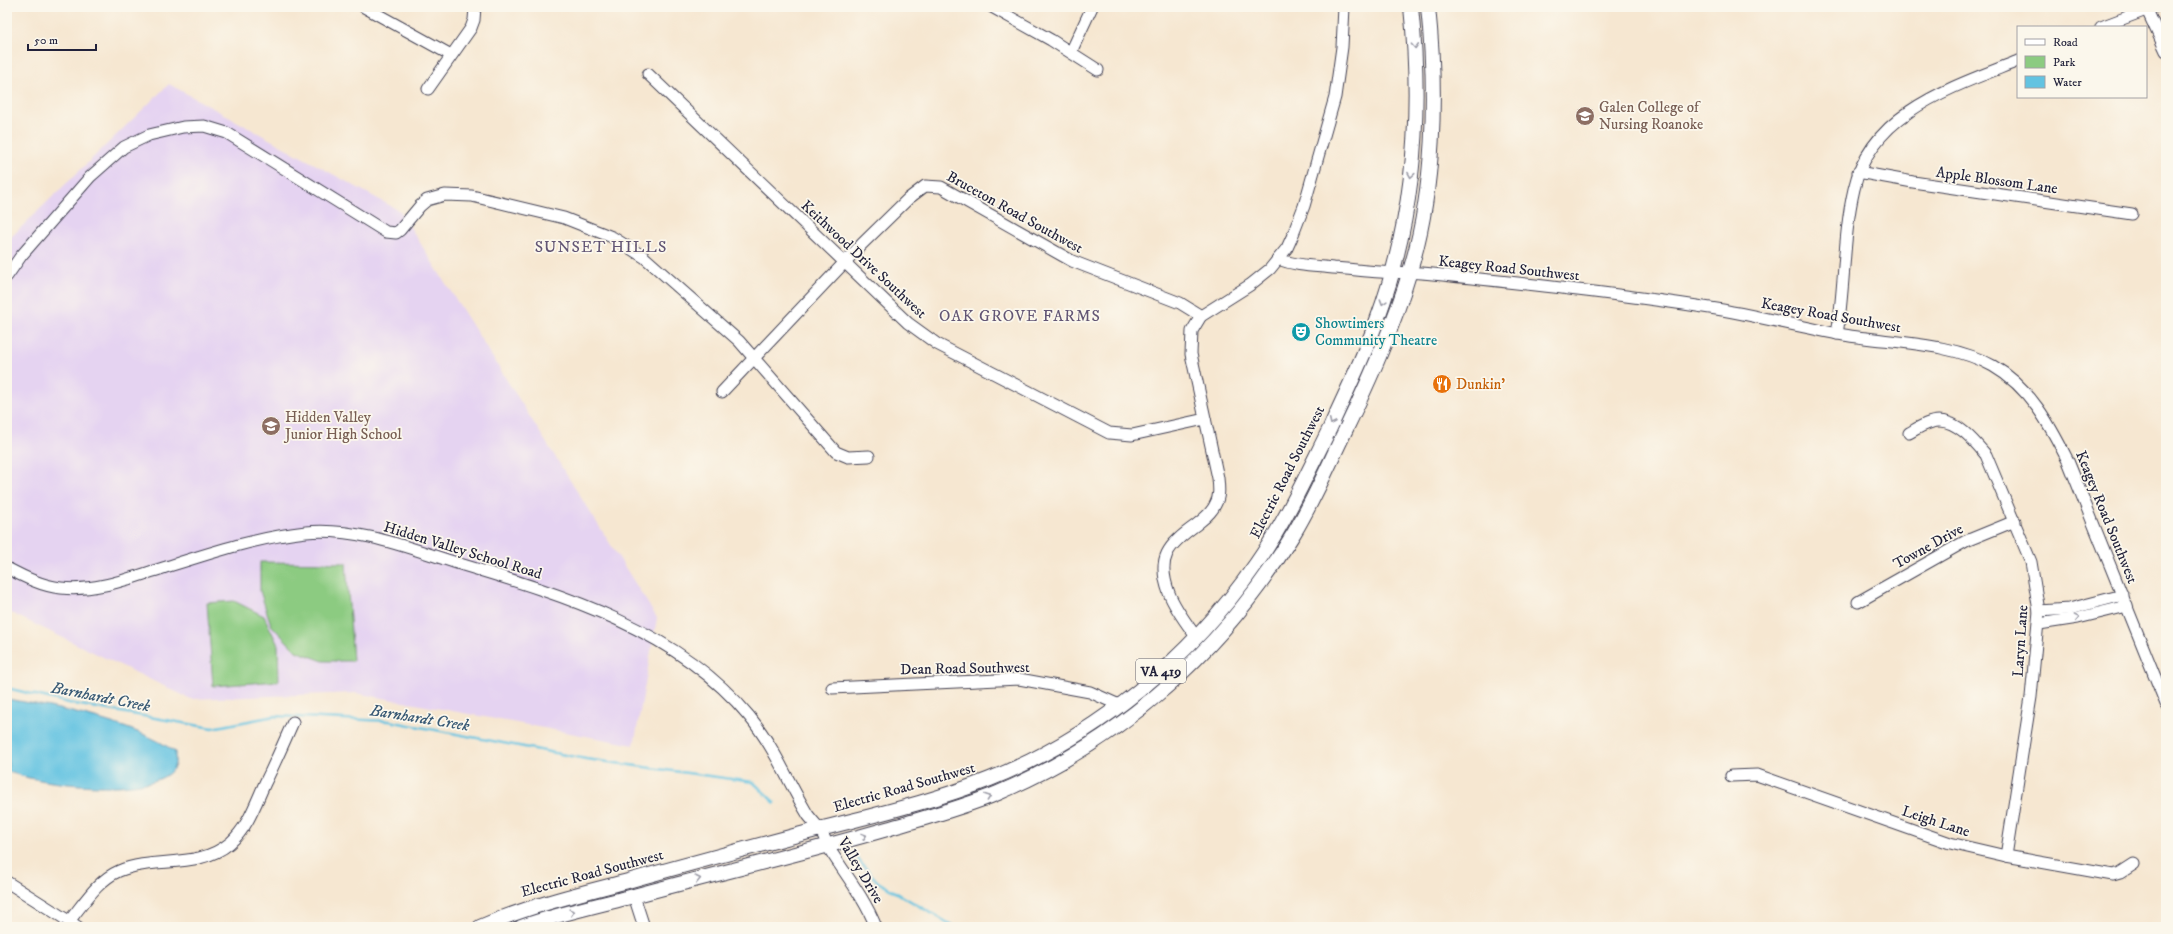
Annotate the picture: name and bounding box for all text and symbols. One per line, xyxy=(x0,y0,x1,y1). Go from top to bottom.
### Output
scale bar xyxy=(28,26,96,52)
legend xyxy=(2017,26,2147,98)
text: 50 m xyxy=(34,33,58,48)
text: Road xyxy=(2053,35,2078,50)
one-way arrow xyxy=(1411,43,1419,49)
text: Park xyxy=(2053,55,2075,70)
text: Water xyxy=(2052,75,2082,90)
place label: Galen College of Nursing Roanoke xyxy=(1599,98,1703,134)
school or university icon: Galen College of Nursing Roanoke xyxy=(1574,105,1596,127)
street label: Apple Blossom Lane xyxy=(1935,163,2059,198)
street label: Bruceton Road Southwest xyxy=(943,167,1086,258)
one-way arrow xyxy=(1407,172,1416,179)
street label: Keithwood Drive Southwest xyxy=(797,196,931,323)
district label: SUNSET HILLS xyxy=(535,237,667,257)
street label: Keagey Road Southwest xyxy=(1438,252,1581,285)
street label: Keagey Road Southwest xyxy=(1760,294,1903,337)
one-way arrow xyxy=(1379,298,1388,305)
district label: OAK GROVE FARMS xyxy=(939,306,1101,326)
place label: Showtimers Community Theatre xyxy=(1315,314,1437,350)
theatre icon: Showtimers Community Theatre xyxy=(1290,321,1312,343)
restaurant icon: Dunkin' xyxy=(1431,373,1453,395)
place label: Dunkin' xyxy=(1456,375,1505,394)
street label: Electric Road Southwest xyxy=(1246,402,1329,542)
place label: Hidden Valley Junior High School xyxy=(283,408,402,444)
school or university icon: Hidden Valley Junior High School xyxy=(260,415,282,437)
one-way arrow xyxy=(1329,417,1337,425)
street label: Keagey Road Southwest xyxy=(2071,448,2142,587)
street label: Hidden Valley School Road xyxy=(381,517,545,584)
street label: Towne Drive xyxy=(1890,519,1967,573)
street label: Laryn Lane xyxy=(2009,604,2032,678)
one-way arrow xyxy=(2074,614,2080,622)
street label: Dean Road Southwest xyxy=(900,658,1030,679)
road number: VA 419 xyxy=(1136,659,1186,683)
water label: Barnhardt Creek xyxy=(49,677,152,716)
water label: Barnhardt Creek xyxy=(368,700,471,736)
street label: Electric Road Southwest xyxy=(831,758,977,817)
one-way arrow xyxy=(985,793,992,801)
street label: Leigh Lane xyxy=(1899,802,1972,841)
one-way arrow xyxy=(860,832,867,841)
street label: Valley Drive xyxy=(833,833,888,907)
street label: Electric Road Southwest xyxy=(519,845,666,902)
one-way arrow xyxy=(694,875,701,884)
one-way arrow xyxy=(568,908,575,917)

